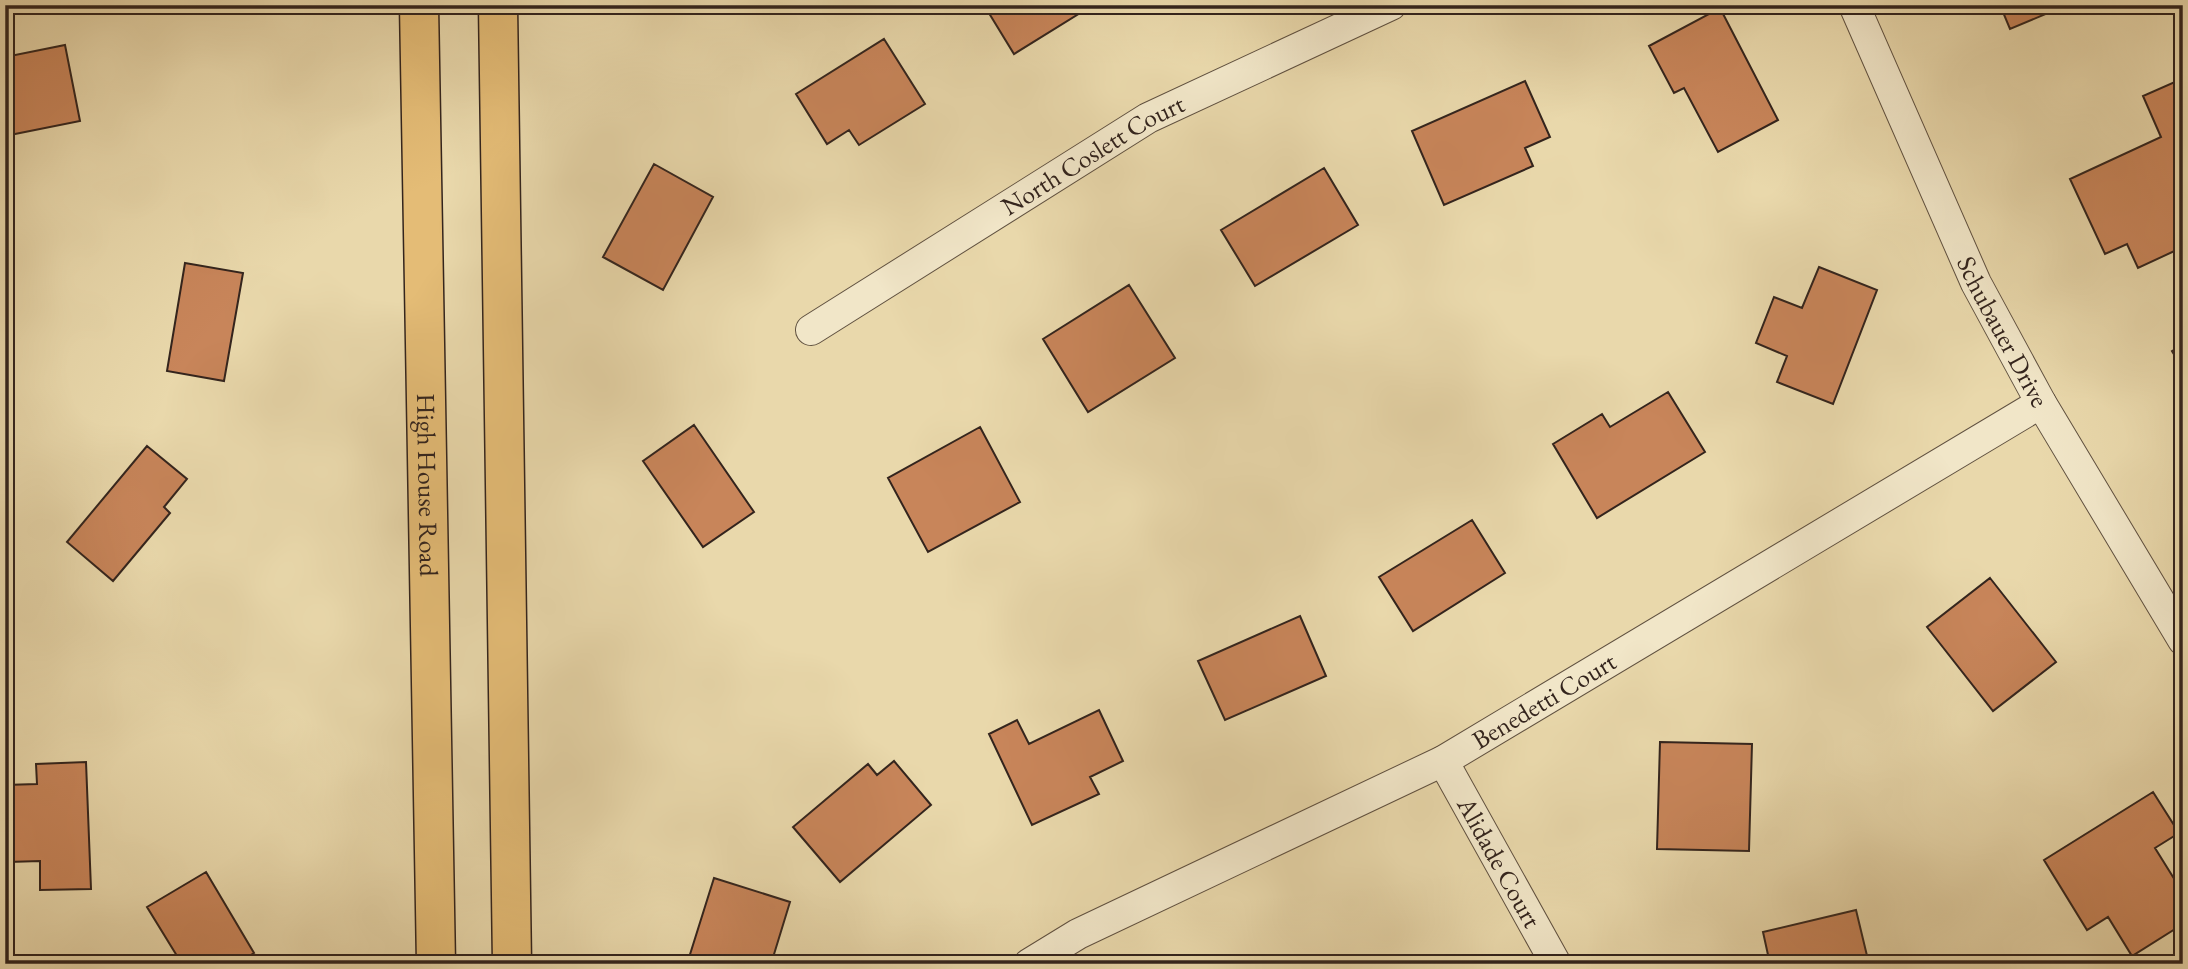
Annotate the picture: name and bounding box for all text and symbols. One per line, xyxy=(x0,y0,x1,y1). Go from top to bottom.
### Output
street label: North Coslett Court xyxy=(995,87,1190,223)
street label: Schubauer Drive xyxy=(1949,251,2057,413)
street label: High House Road xyxy=(409,393,446,578)
street label: Benedetti Court xyxy=(1466,644,1622,757)
street label: Alidade Court xyxy=(1449,790,1549,934)

